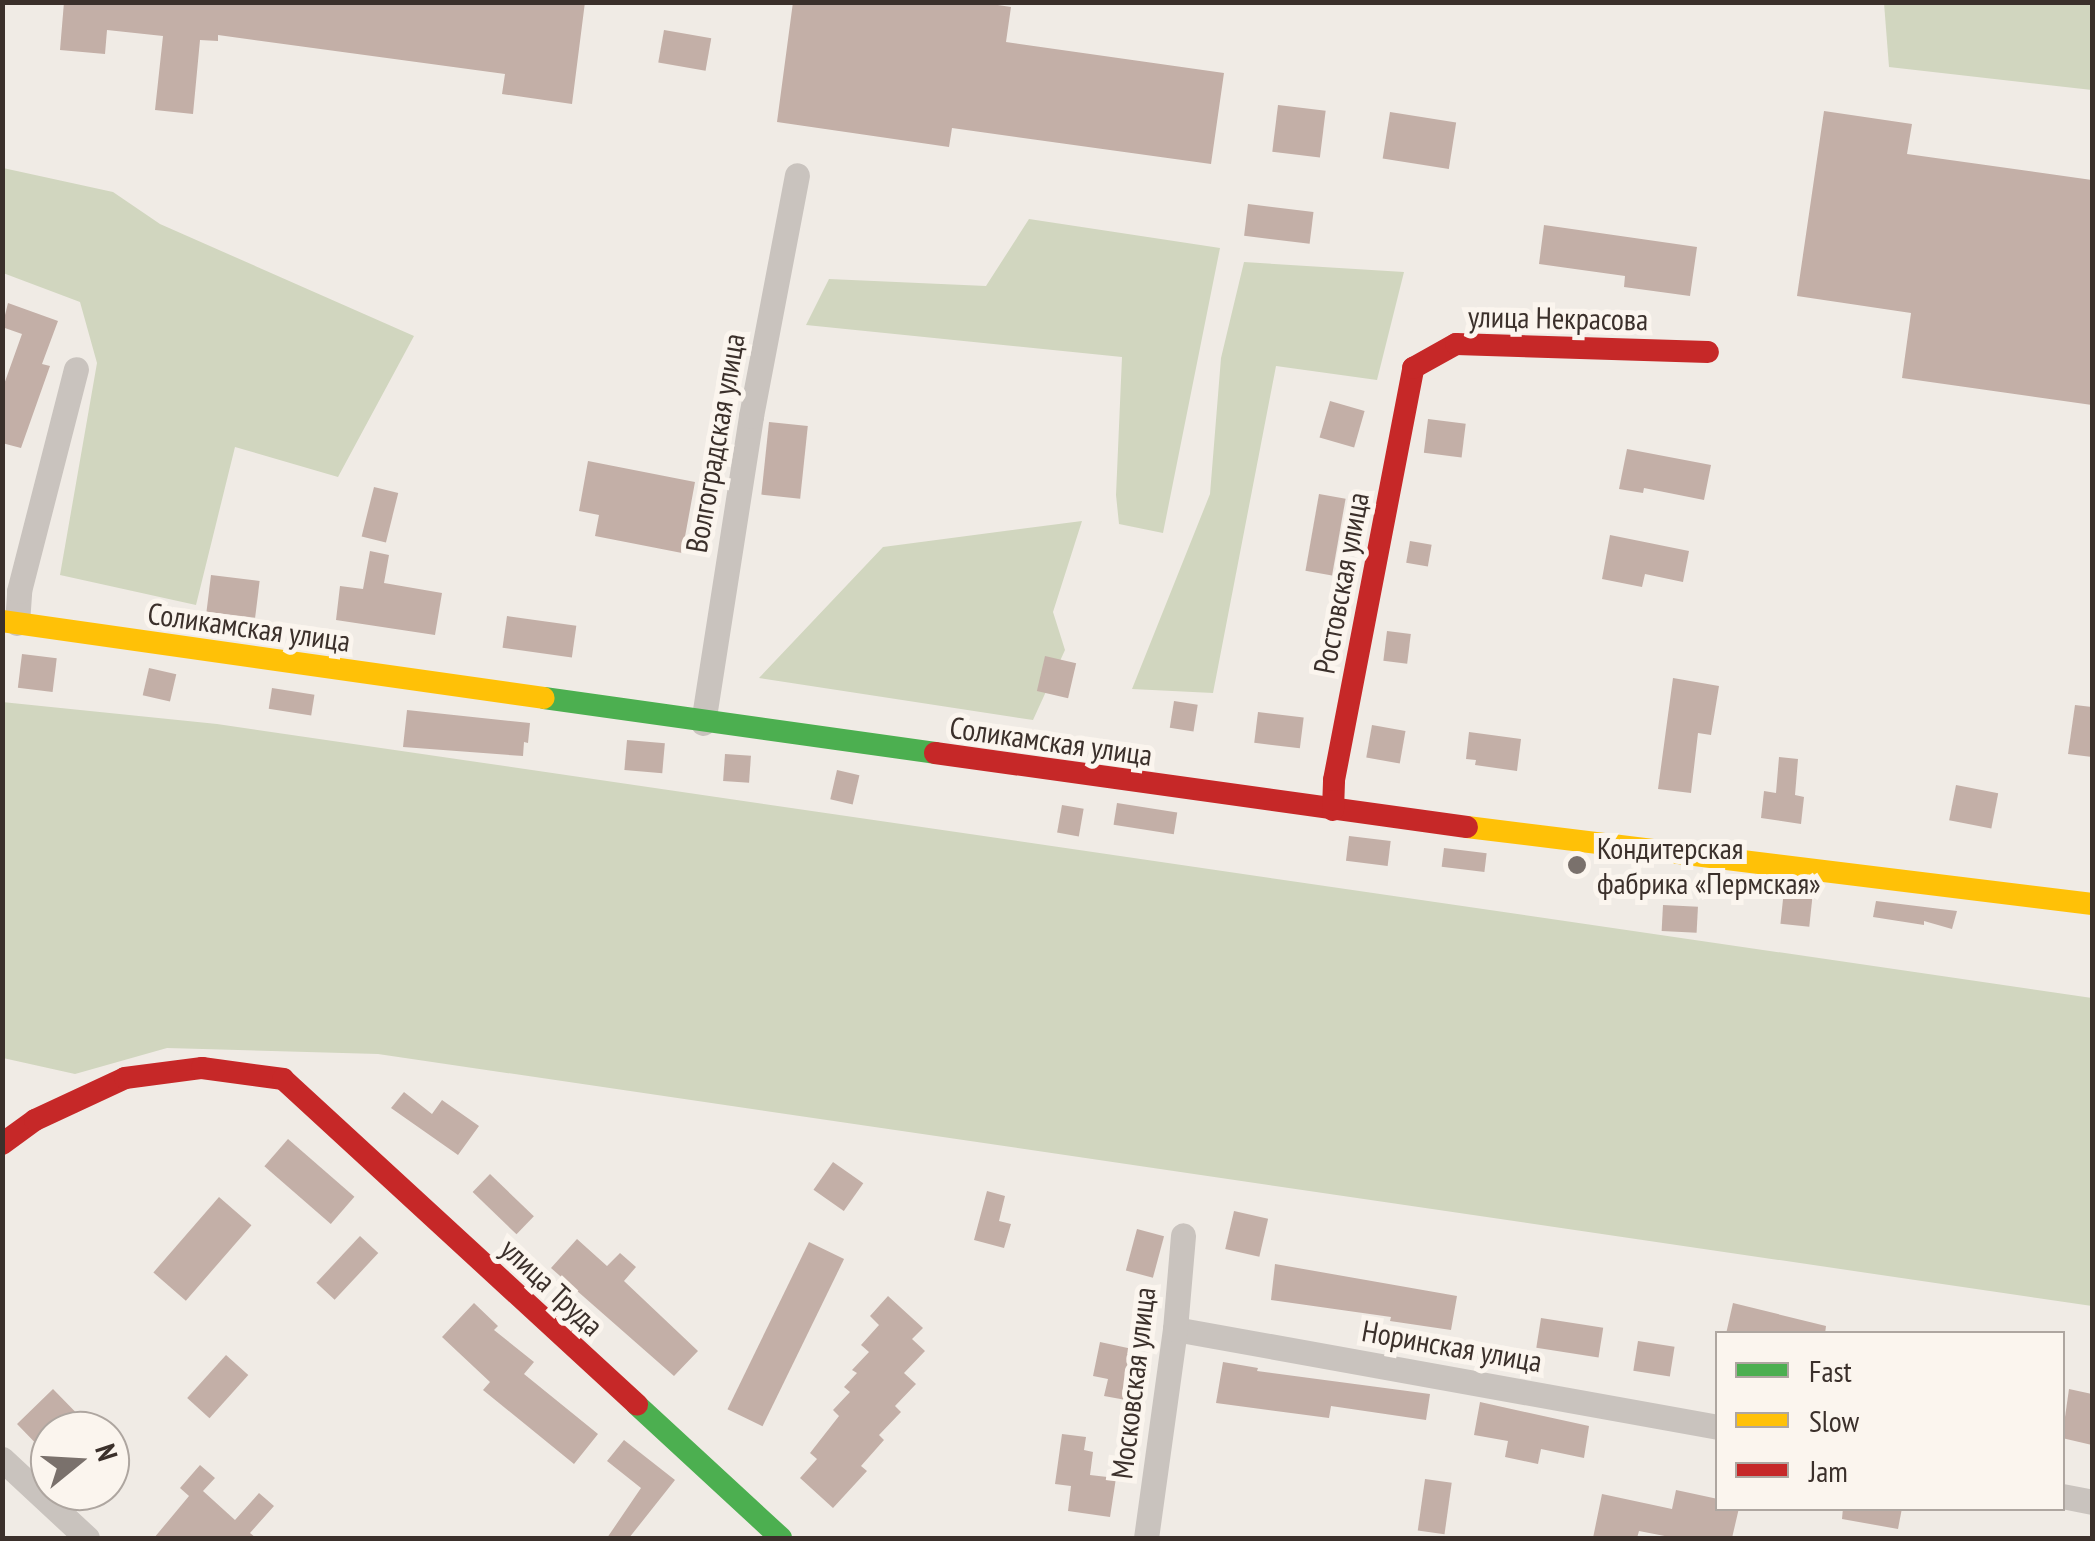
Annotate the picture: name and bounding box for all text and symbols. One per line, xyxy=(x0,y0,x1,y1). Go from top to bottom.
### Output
street label: улица Некрасова xyxy=(1468,298,1648,338)
street label: Волгоградская улица xyxy=(678,331,752,555)
street label: Ростовская улица xyxy=(1306,489,1376,677)
street label: Соликамская улица xyxy=(145,595,353,659)
street label: Соликамская улица xyxy=(947,709,1155,773)
place label: Кондитерская фабрика «Пермская» xyxy=(1597,830,1821,900)
marker: Кондитерская фабрика «Пермская» xyxy=(1566,854,1588,876)
street label: улица Труда xyxy=(493,1230,611,1344)
street label: Московская улица xyxy=(1103,1285,1163,1481)
street label: Норинская улица xyxy=(1359,1312,1545,1380)
legend xyxy=(1715,1331,2065,1511)
text: Fast xyxy=(1809,1351,1852,1390)
text: Slow xyxy=(1809,1401,1859,1440)
north arrow xyxy=(30,1411,130,1511)
text: N xyxy=(87,1439,127,1465)
text: Jam xyxy=(1809,1451,1848,1490)

